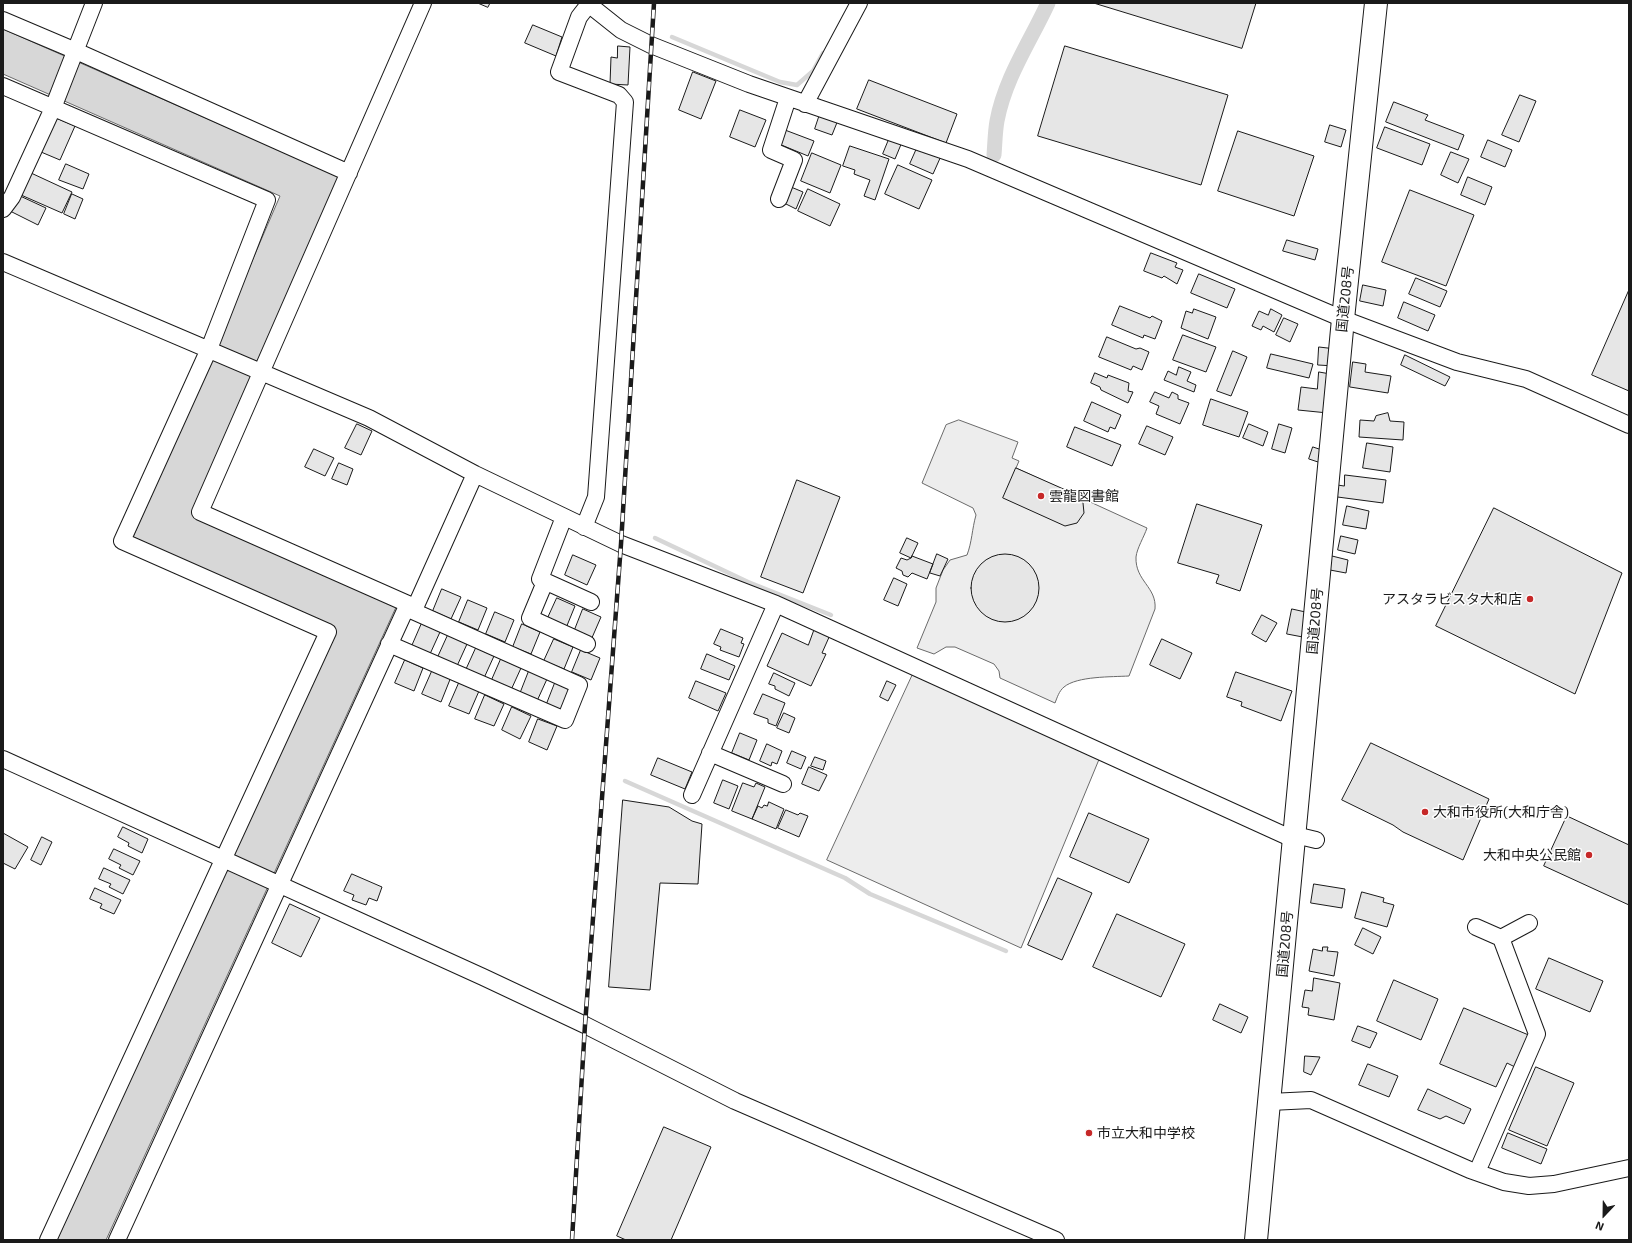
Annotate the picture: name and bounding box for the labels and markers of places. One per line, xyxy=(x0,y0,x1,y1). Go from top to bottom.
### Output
place label: 雲龍図書館 xyxy=(1049,488,1119,504)
marker: 雲龍図書館 xyxy=(1036,491,1046,501)
place label: アスタラビスタ大和店 xyxy=(1382,591,1522,607)
marker: アスタラビスタ大和店 xyxy=(1525,594,1535,604)
place label: 大和市役所(大和庁舎) xyxy=(1433,804,1569,820)
marker: 大和市役所(大和庁舎) xyxy=(1420,807,1430,817)
place label: 大和中央公民館 xyxy=(1483,847,1581,863)
marker: 大和中央公民館 xyxy=(1584,850,1594,860)
place label: 市立大和中学校 xyxy=(1097,1125,1195,1141)
marker: 市立大和中学校 xyxy=(1084,1128,1094,1138)

